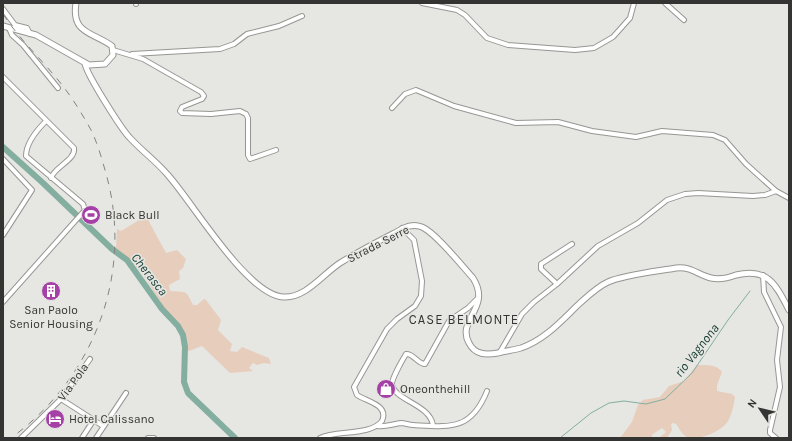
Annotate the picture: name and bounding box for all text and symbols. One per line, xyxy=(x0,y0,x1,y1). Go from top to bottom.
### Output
sports icon: Black Bull xyxy=(80,204,102,226)
place label: Black Bull xyxy=(105,208,160,222)
street label: Strada Serre xyxy=(345,222,411,266)
water label: Cherasca xyxy=(128,250,171,299)
building icon: San Paolo Senior Housing xyxy=(40,280,62,302)
place label: San Paolo Senior Housing xyxy=(9,303,93,331)
district label: CASE BELMONTE xyxy=(409,312,519,327)
water label: rio Vagnona xyxy=(671,320,722,380)
street label: Via Pola xyxy=(55,361,91,403)
shop icon: Oneonthehill xyxy=(375,378,397,400)
place label: Oneonthehill xyxy=(400,382,470,396)
north arrow xyxy=(740,389,780,429)
text: N xyxy=(745,397,760,411)
hotel icon: Hotel Calissano xyxy=(44,408,66,430)
place label: Hotel Calissano xyxy=(69,412,154,426)

